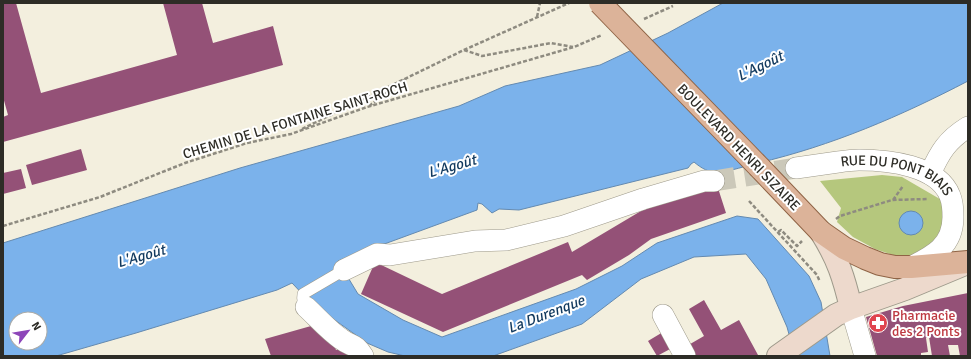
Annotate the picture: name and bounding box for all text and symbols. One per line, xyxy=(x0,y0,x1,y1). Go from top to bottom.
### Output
water label: L'Agoût xyxy=(734,46,788,85)
street label: CHEMIN DE LA FONTAINE SAINT-ROCH xyxy=(181,78,410,163)
street label: BOULEVARD HENRI SIZAIRE xyxy=(674,80,804,214)
water label: L'Agoût xyxy=(426,150,480,181)
street label: RUE DU PONT BIAIS xyxy=(840,152,957,199)
water label: L'Agoût xyxy=(115,240,169,271)
water label: La Durenque xyxy=(505,291,588,337)
place label: Pharmacie des 2 Ponts xyxy=(892,307,960,340)
north arrow xyxy=(8,311,48,351)
pharmacy icon: Pharmacie des 2 Ponts xyxy=(867,312,889,334)
text: N xyxy=(29,319,44,333)

